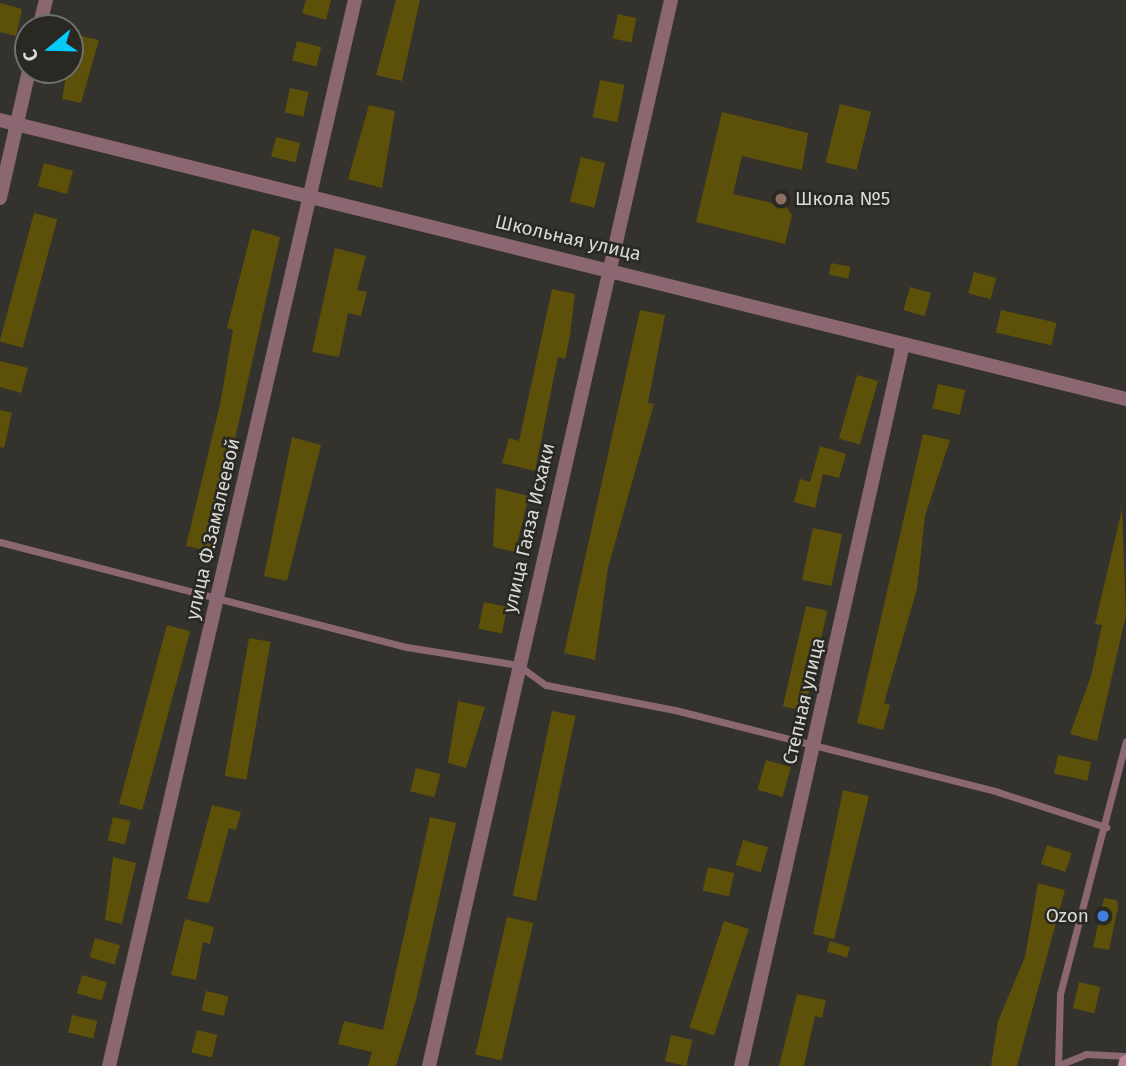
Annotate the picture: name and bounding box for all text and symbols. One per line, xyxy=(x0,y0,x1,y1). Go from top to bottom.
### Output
north arrow xyxy=(14,14,84,84)
text: С xyxy=(18,46,43,64)
place label: Школа №5 xyxy=(795,188,890,210)
marker: Школа №5 xyxy=(773,191,789,207)
street label: Школьная улица xyxy=(493,210,643,266)
street label: улица Ф.Замалеевой xyxy=(181,436,245,622)
street label: улица Гаяза Исхаки xyxy=(498,441,560,615)
street label: Степная улица xyxy=(778,635,830,767)
place label: Ozon xyxy=(1046,905,1089,927)
marker: Ozon xyxy=(1095,908,1111,924)

